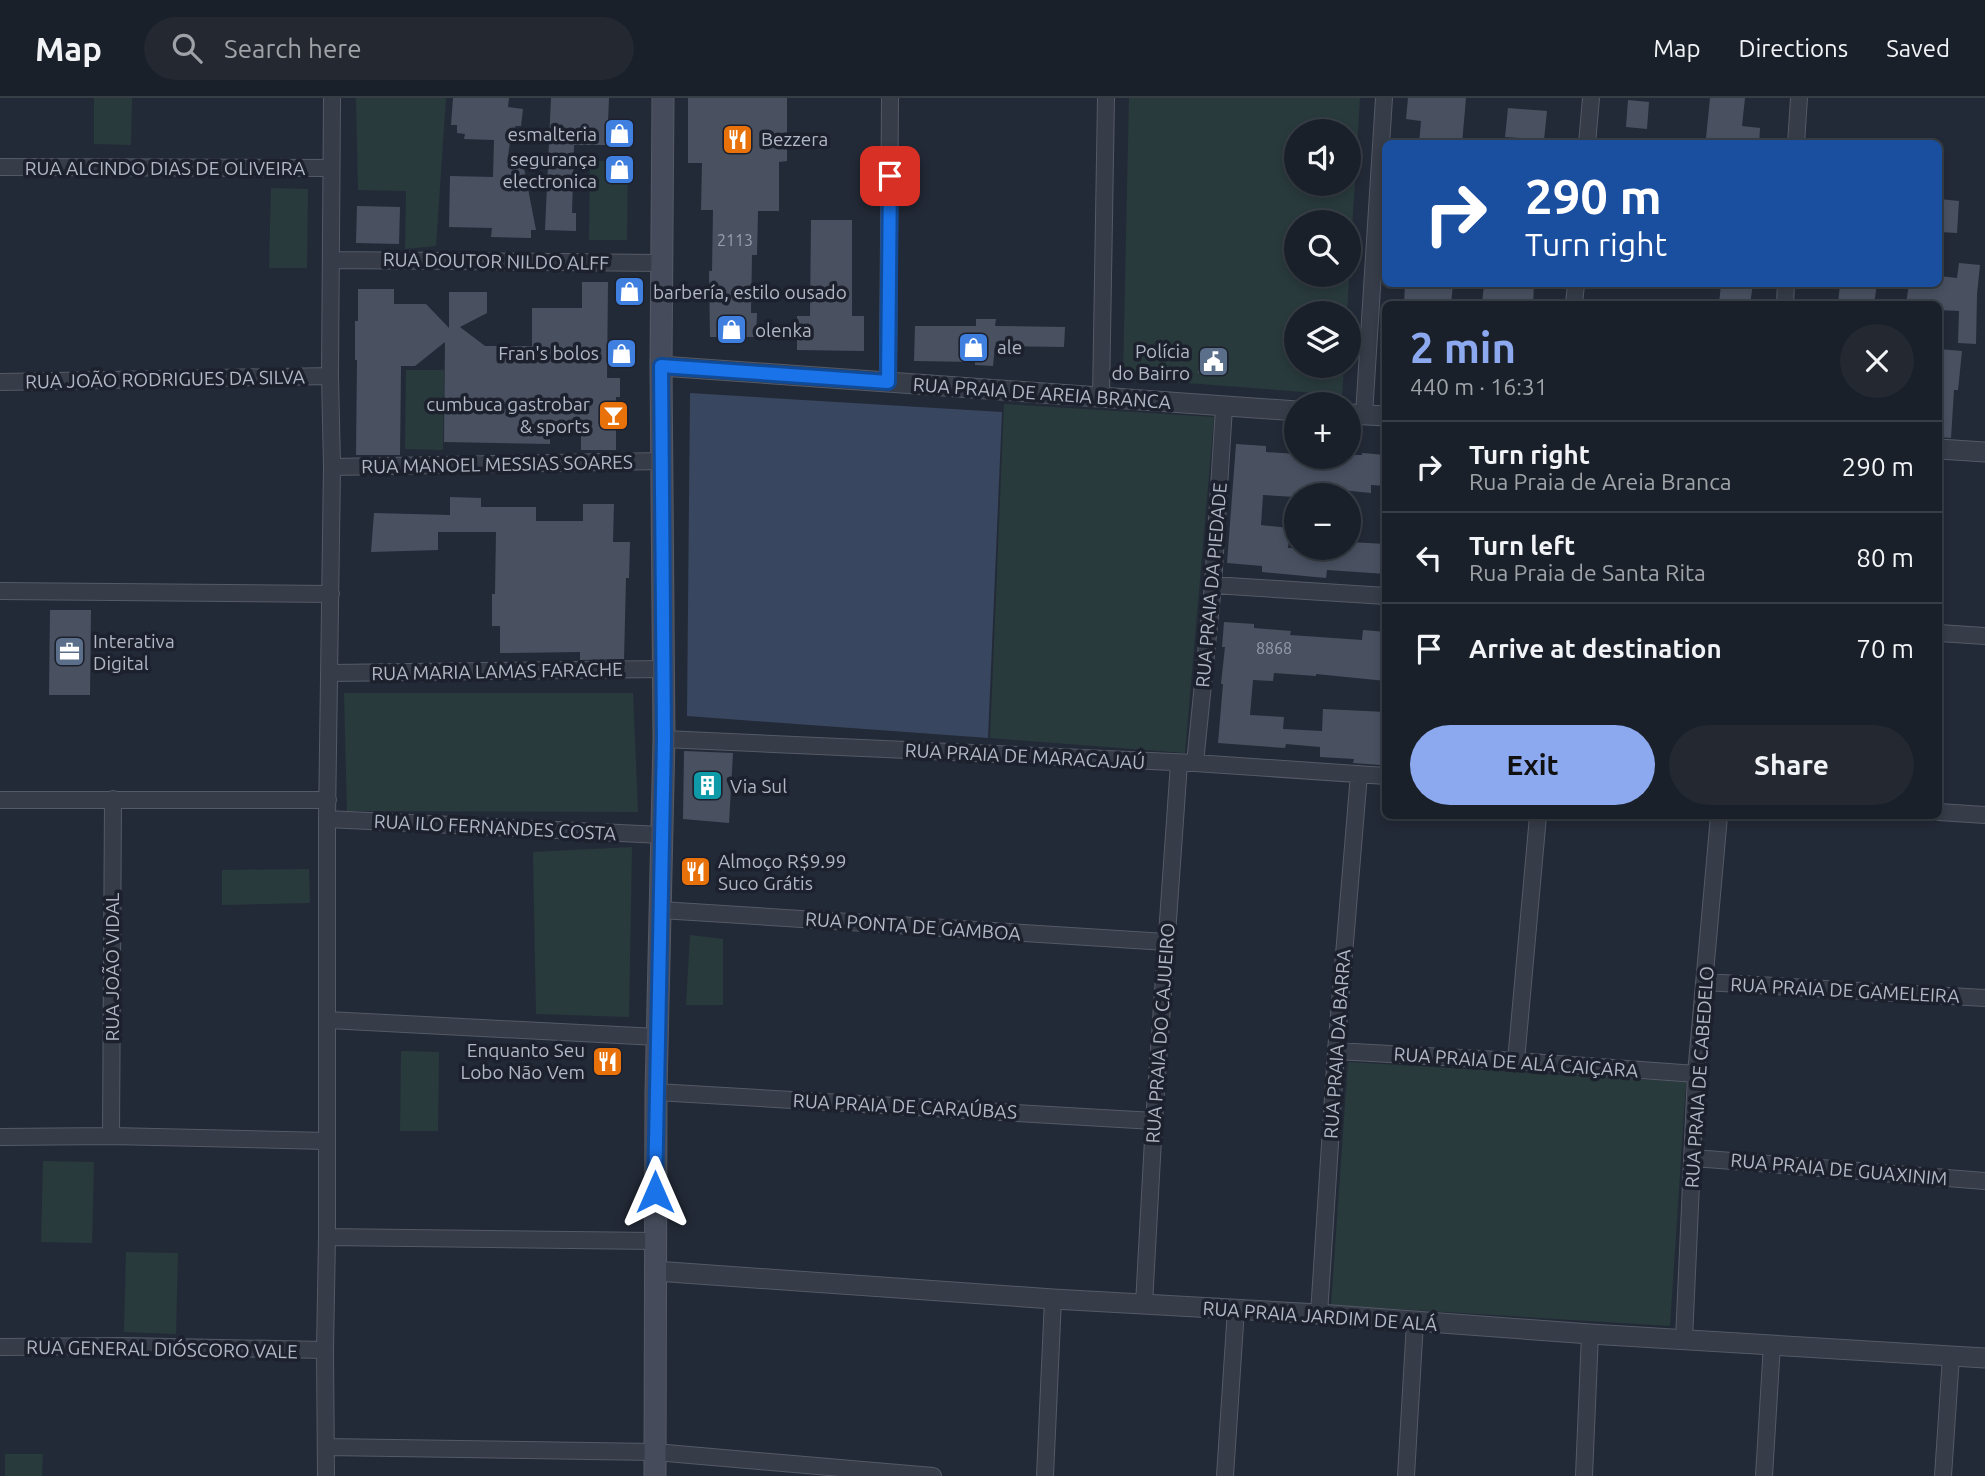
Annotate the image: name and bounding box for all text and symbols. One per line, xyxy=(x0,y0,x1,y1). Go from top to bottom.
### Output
search box xyxy=(144,17,634,80)
icon: search xyxy=(168,29,206,67)
text: Map xyxy=(35,30,102,67)
text: Search here xyxy=(224,34,362,63)
text: Map xyxy=(1653,35,1700,62)
text: Directions xyxy=(1738,35,1848,62)
text: Saved xyxy=(1886,35,1950,62)
shop icon: esmalteria xyxy=(603,117,637,151)
map controls xyxy=(1284,119,1361,560)
button: sound xyxy=(1284,119,1361,196)
restaurant icon: Bezzera xyxy=(721,122,755,156)
place label: esmalteria xyxy=(508,123,597,145)
place label: Bezzera xyxy=(761,128,828,150)
pin xyxy=(860,146,920,206)
place label: segurança electronica xyxy=(502,148,597,192)
shop icon: segurança electronica xyxy=(603,153,637,187)
street label: RUA ALCINDO DIAS DE OLIVEIRA xyxy=(25,157,306,179)
icon: arrive xyxy=(871,157,909,195)
icon: right xyxy=(1410,168,1501,259)
text: 290 m xyxy=(1525,168,1662,223)
button: search xyxy=(1284,210,1361,287)
text: Turn right xyxy=(1525,226,1667,262)
house number: 2113 xyxy=(717,231,753,249)
street label: RUA DOUTOR NILDO ALFF xyxy=(383,248,609,274)
shop icon: barbería, estilo ousado xyxy=(613,275,647,309)
place label: barbería, estilo ousado xyxy=(653,281,847,303)
button: layers xyxy=(1284,301,1361,378)
shop icon: olenka xyxy=(715,313,749,347)
place label: olenka xyxy=(755,319,812,341)
text: 2 min xyxy=(1410,324,1516,371)
button: close xyxy=(1840,324,1914,398)
shop icon: ale xyxy=(957,330,991,364)
shop icon: Fran's bolos xyxy=(605,336,639,370)
place label: ale xyxy=(997,336,1022,358)
place label: Polícia do Bairro xyxy=(1111,340,1190,384)
place label: Fran's bolos xyxy=(498,342,599,364)
public building icon: Polícia do Bairro xyxy=(1196,345,1230,379)
street label: RUA JOÃO RODRIGUES DA SILVA xyxy=(25,366,306,392)
street label: RUA PRAIA DE AREIA BRANCA xyxy=(912,373,1172,413)
text: 440 m · 16:31 xyxy=(1410,374,1548,399)
button: + xyxy=(1284,392,1361,469)
place label: cumbuca gastrobar & sports xyxy=(426,393,590,437)
bar icon: cumbuca gastrobar & sports xyxy=(596,398,630,432)
text: Turn right xyxy=(1469,440,1590,469)
icon: right xyxy=(1410,448,1448,486)
street label: RUA MANOEL MESSIAS SOARES xyxy=(361,451,633,477)
text: 290 m xyxy=(1842,452,1914,481)
text: Rua Praia de Areia Branca xyxy=(1469,469,1732,494)
street label: RUA PRAIA DA PIEDADE xyxy=(1191,482,1231,688)
button: − xyxy=(1284,483,1361,560)
text: Turn left xyxy=(1469,531,1575,560)
icon: left xyxy=(1410,539,1448,577)
text: 80 m xyxy=(1856,543,1914,572)
text: Rua Praia de Santa Rita xyxy=(1469,560,1706,585)
place label: Interativa Digital xyxy=(93,630,175,674)
icon: arrive xyxy=(1410,630,1448,668)
text: Arrive at destination xyxy=(1469,634,1722,663)
text: 70 m xyxy=(1856,634,1914,663)
office icon: Interativa Digital xyxy=(53,635,87,669)
house number: 8868 xyxy=(1256,639,1292,657)
street label: RUA MARIA LAMAS FARACHE xyxy=(371,658,623,684)
button: Exit xyxy=(1410,725,1655,805)
button: Share xyxy=(1669,725,1914,805)
street label: RUA PRAIA DE MARACAJAÚ xyxy=(904,739,1146,773)
building icon: Via Sul xyxy=(690,769,724,803)
place label: Via Sul xyxy=(730,775,787,797)
street label: RUA ILO FERNANDES COSTA xyxy=(373,810,617,844)
place label: Almoço R$9.99 Suco Grátis xyxy=(718,850,846,894)
restaurant icon: Almoço R$9.99 Suco Grátis xyxy=(678,855,712,889)
street label: RUA JOÃO VIDAL xyxy=(101,892,123,1041)
street label: RUA PONTA DE GAMBOA xyxy=(804,907,1022,945)
street label: RUA PRAIA DO CAJUEIRO xyxy=(1141,922,1179,1144)
street label: RUA PRAIA DA BARRA xyxy=(1319,948,1355,1140)
street label: RUA PRAIA DE CABEDELO xyxy=(1680,965,1718,1189)
street label: RUA PRAIA DE GAMELEIRA xyxy=(1730,973,1961,1007)
place label: Enquanto Seu Lobo Não Vem xyxy=(461,1039,585,1083)
street label: RUA PRAIA DE ALÁ CAIÇARA xyxy=(1393,1042,1640,1082)
restaurant icon: Enquanto Seu Lobo Não Vem xyxy=(591,1044,625,1078)
street label: RUA PRAIA DE CARAÚBAS xyxy=(792,1089,1018,1123)
street label: RUA PRAIA DE GUAXINIM xyxy=(1730,1149,1948,1189)
position arrow xyxy=(618,1155,692,1229)
street label: RUA PRAIA JARDIM DE ALÁ xyxy=(1202,1297,1439,1335)
street label: RUA GENERAL DIÓSCORO VALE xyxy=(26,1336,298,1362)

